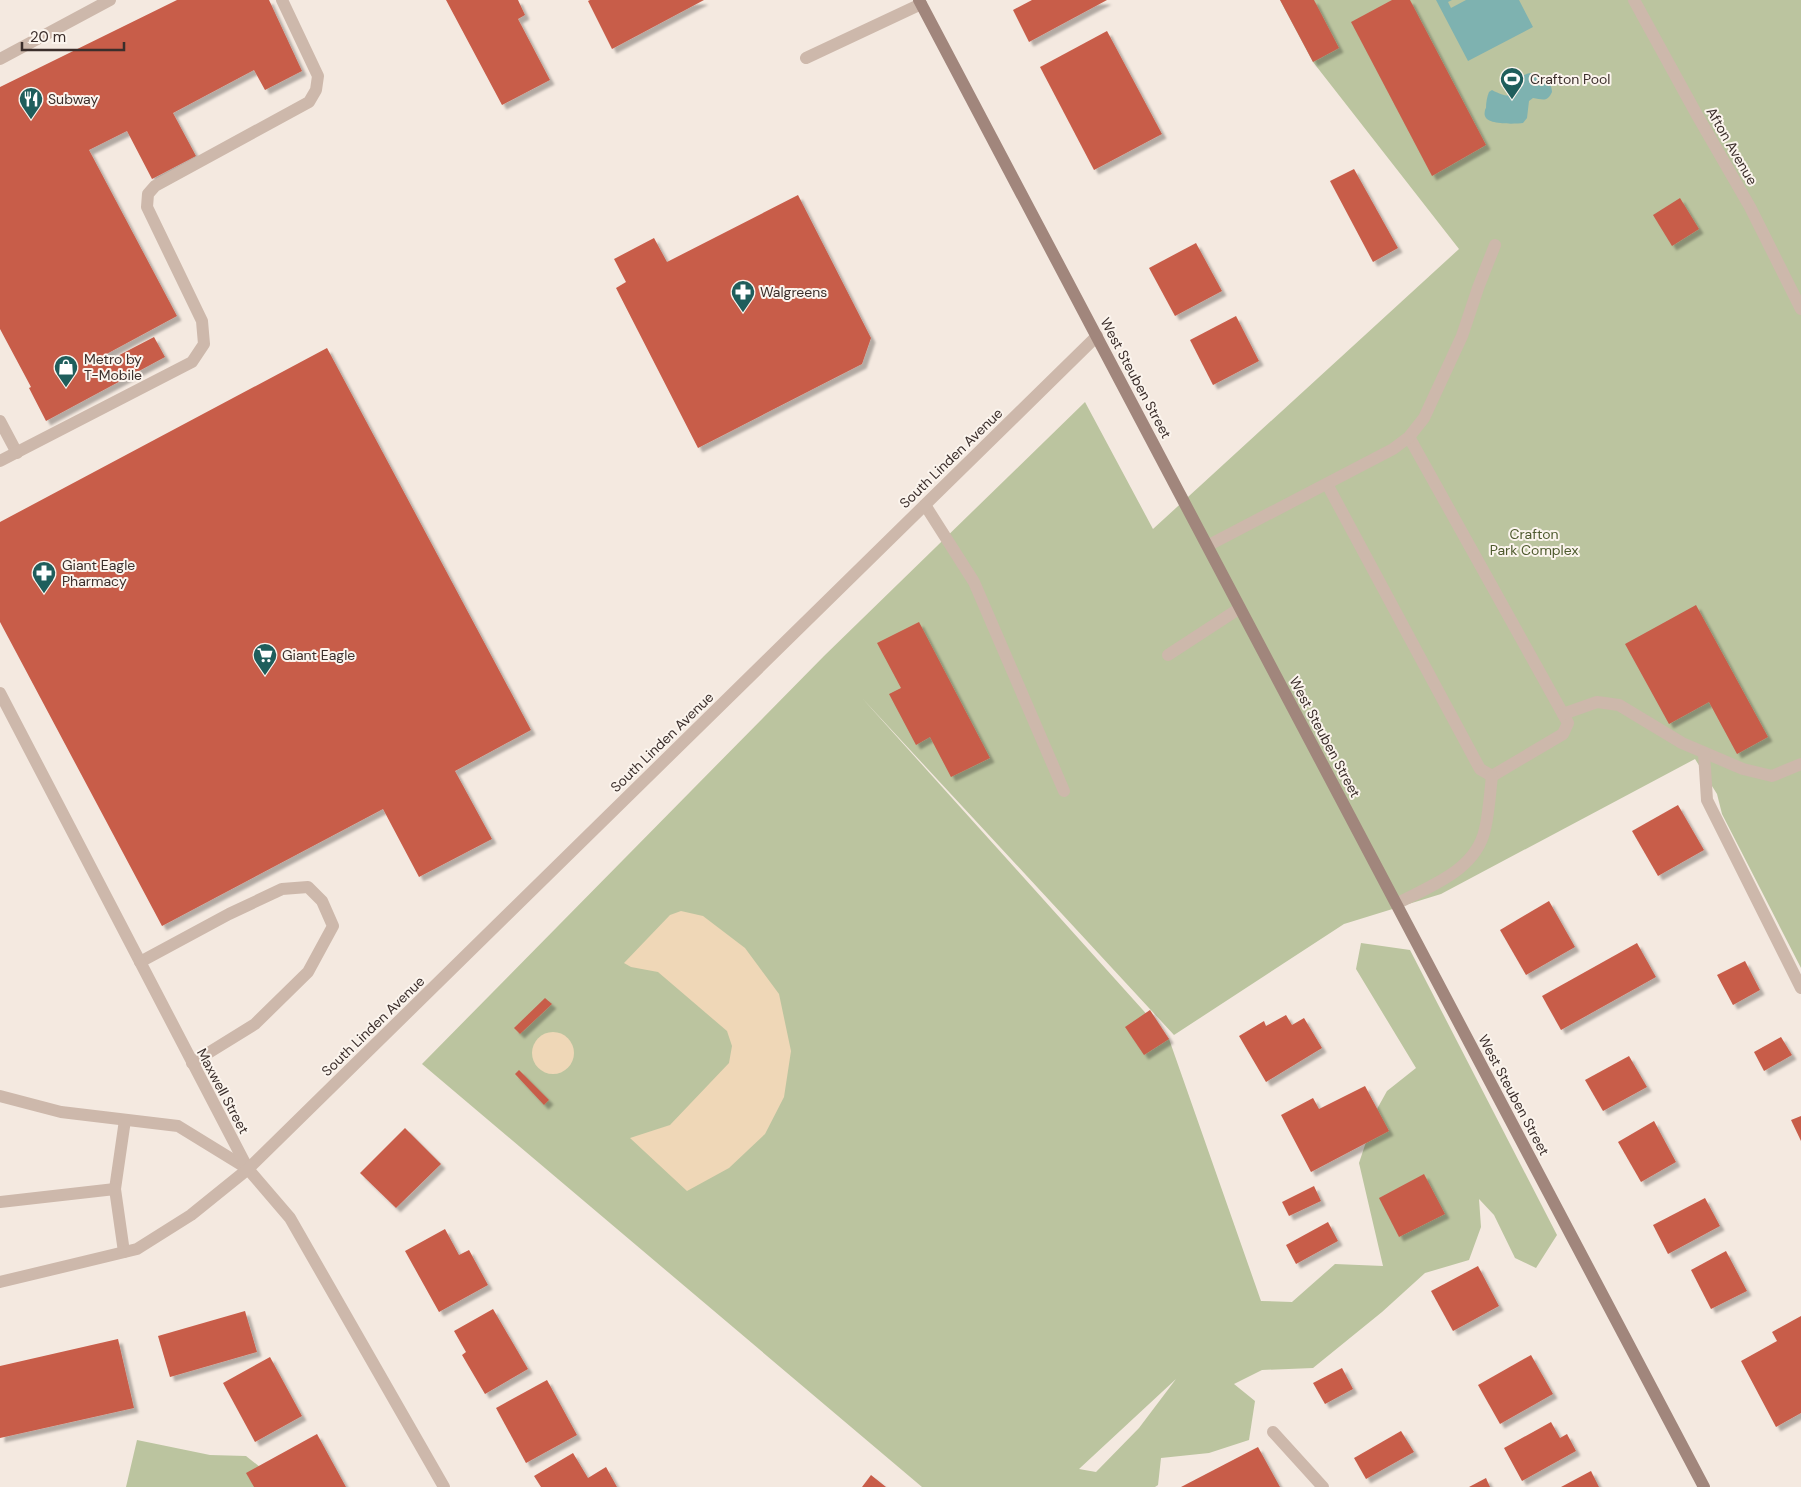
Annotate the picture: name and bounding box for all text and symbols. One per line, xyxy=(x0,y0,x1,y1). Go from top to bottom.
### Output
scale bar xyxy=(22,20,125,52)
text: 20 m xyxy=(30,27,66,47)
sports icon: Crafton Pool xyxy=(1499,66,1525,100)
place label: Crafton Pool xyxy=(1530,70,1610,88)
restaurant icon: Subway xyxy=(18,86,44,120)
place label: Subway xyxy=(48,90,98,108)
street label: Afton Avenue xyxy=(1703,104,1762,188)
pharmacy icon: Walgreens xyxy=(730,279,756,313)
place label: Walgreens xyxy=(760,283,827,301)
street label: West Steuben Street xyxy=(1097,315,1175,441)
place label: Metro by T-Mobile xyxy=(84,350,142,384)
shop icon: Metro by T-Mobile xyxy=(53,354,79,388)
street label: South Linden Avenue xyxy=(896,404,1006,512)
park label: Crafton Park Complex xyxy=(1490,525,1578,559)
place label: Giant Eagle Pharmacy xyxy=(62,556,135,590)
pharmacy icon: Giant Eagle Pharmacy xyxy=(31,560,57,594)
supermarket icon: Giant Eagle xyxy=(252,642,278,676)
place label: Giant Eagle xyxy=(282,646,355,664)
street label: West Steuben Street xyxy=(1286,674,1364,800)
street label: South Linden Avenue xyxy=(607,688,717,796)
street label: South Linden Avenue xyxy=(318,972,428,1080)
street label: West Steuben Street xyxy=(1475,1032,1553,1158)
street label: Maxwell Street xyxy=(193,1045,253,1137)

